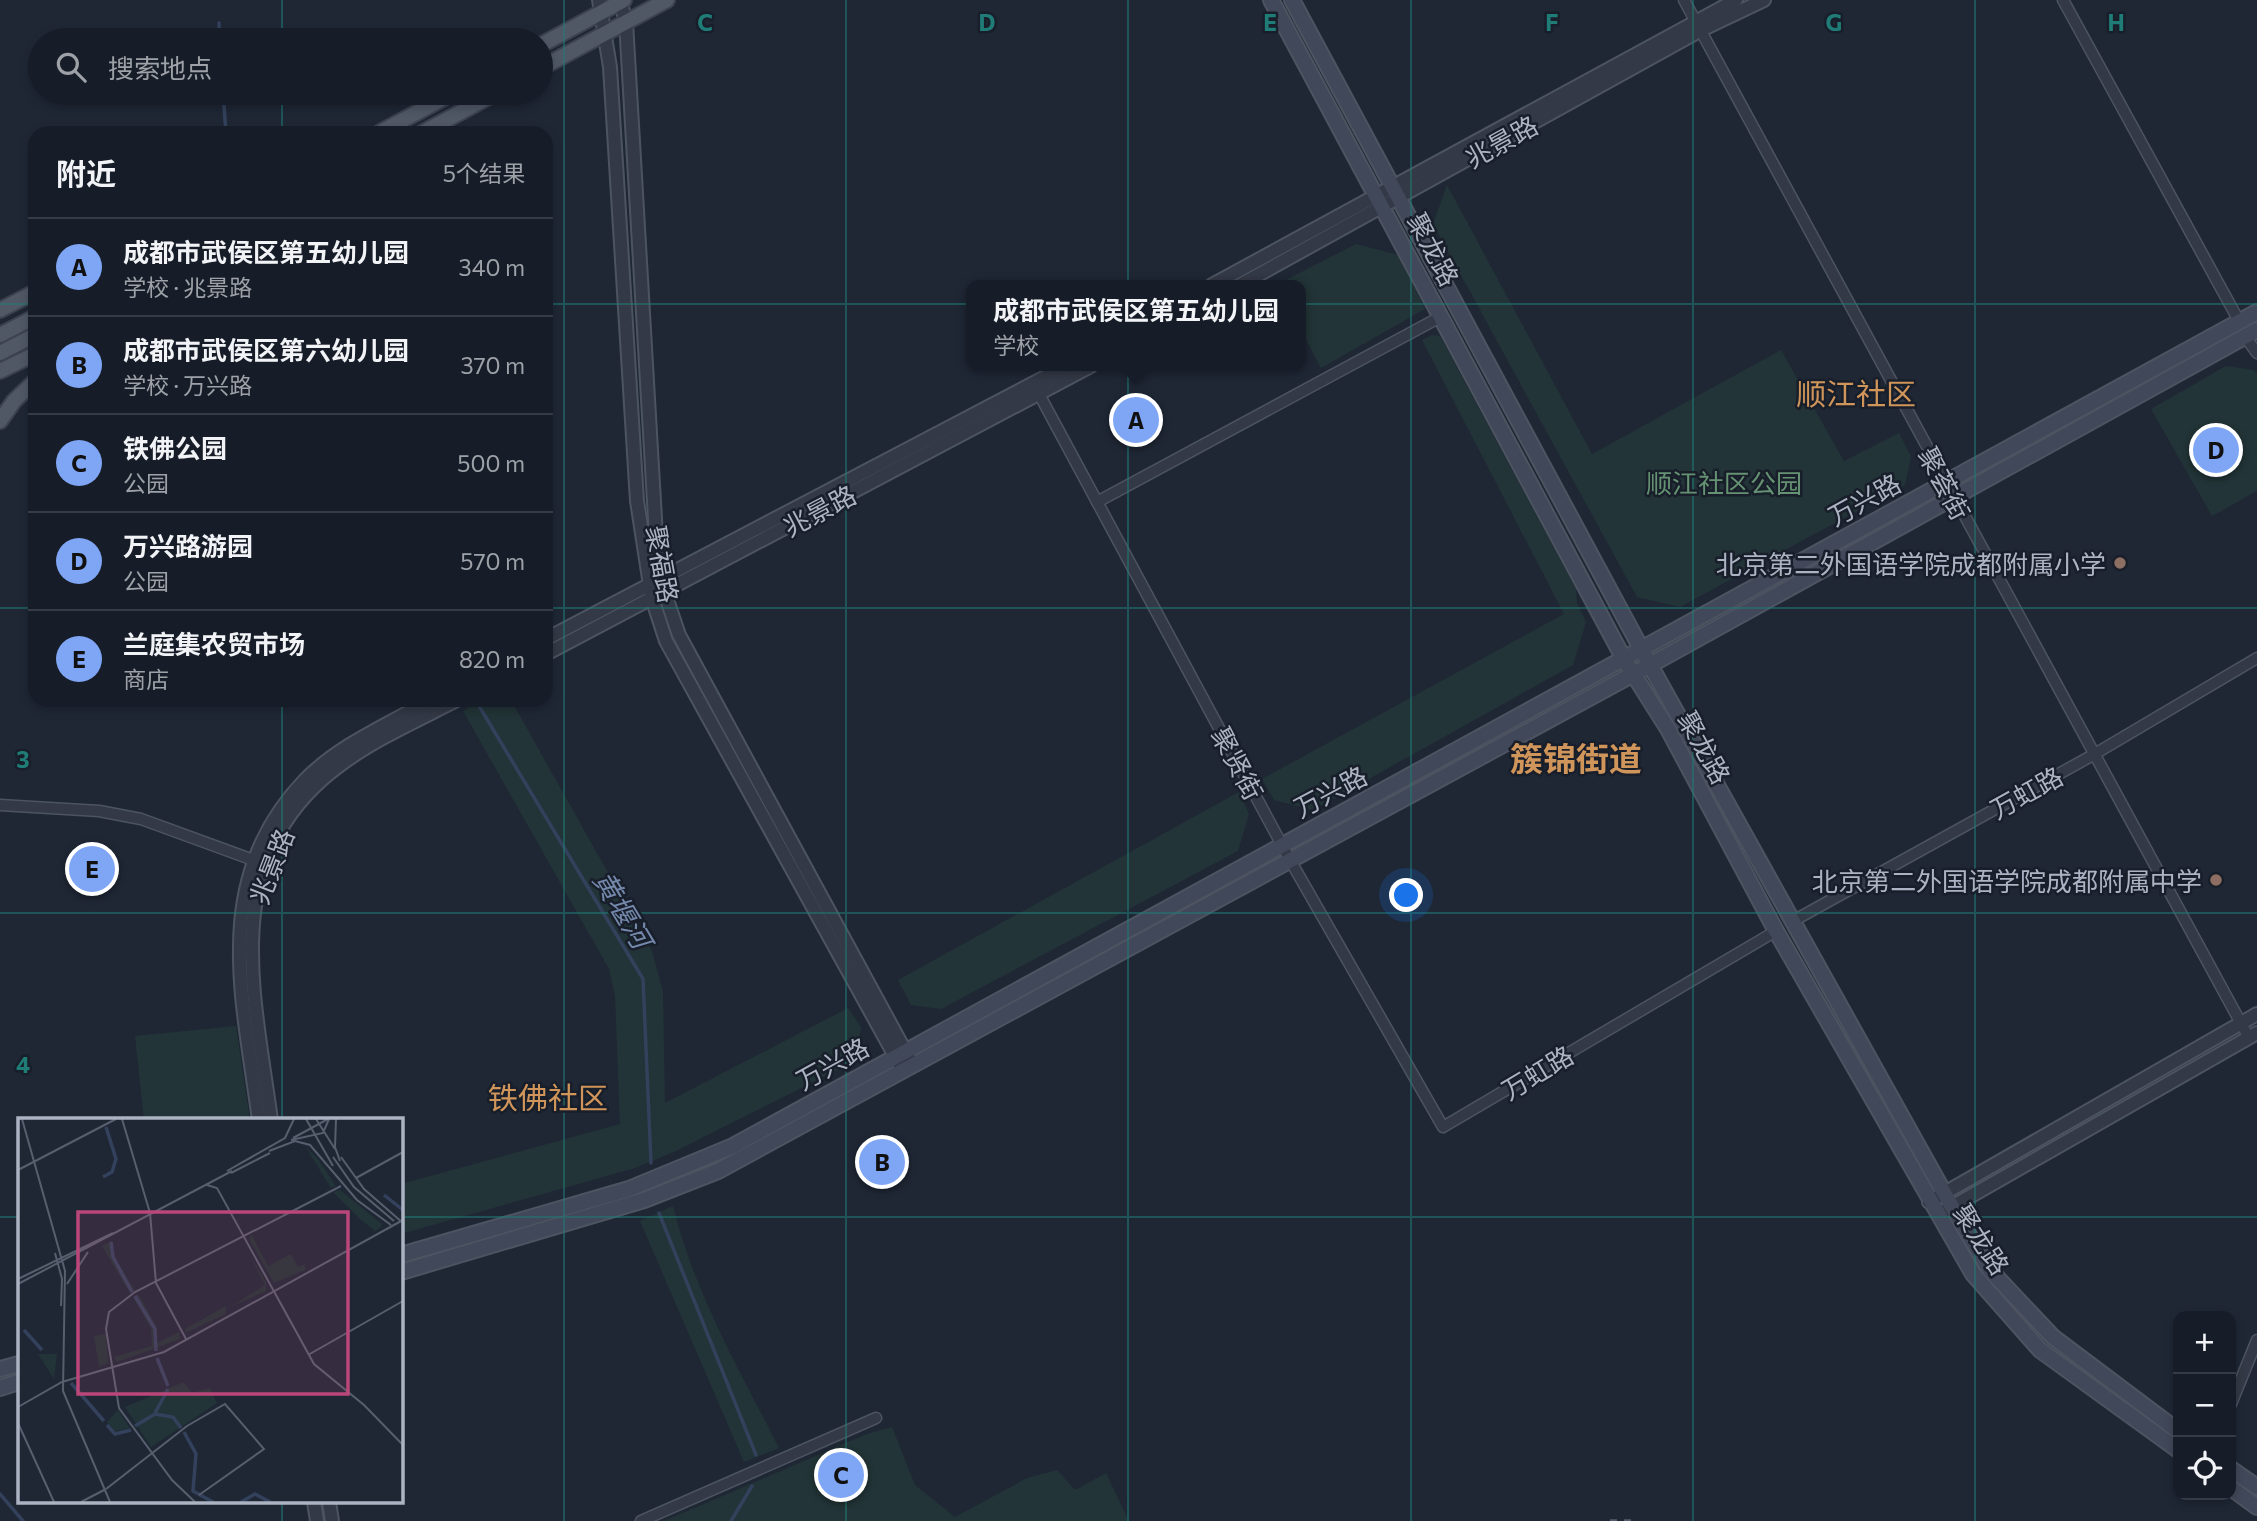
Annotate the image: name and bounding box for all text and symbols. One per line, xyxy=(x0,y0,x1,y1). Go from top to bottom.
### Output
text: C xyxy=(697,8,713,36)
text: D xyxy=(979,8,996,36)
text: E xyxy=(1263,8,1277,36)
text: F xyxy=(1545,8,1559,36)
text: G xyxy=(1826,8,1842,36)
text: H xyxy=(2107,8,2125,36)
search box xyxy=(28,28,553,105)
icon: search xyxy=(52,48,90,86)
text: 搜索地点 xyxy=(108,52,212,83)
street label: 兆景路 xyxy=(1459,109,1543,173)
text: 附近 xyxy=(56,154,116,191)
text: 5个结果 xyxy=(443,159,525,187)
street label: 聚龙路 xyxy=(1402,207,1466,291)
text: 成都市武侯区第五幼儿园 xyxy=(123,236,409,267)
text: A xyxy=(71,253,87,281)
text: 340 m xyxy=(459,253,525,281)
text: 学校 · 兆景路 xyxy=(123,273,252,301)
popup xyxy=(966,280,1306,371)
text: 成都市武侯区第五幼儿园 xyxy=(993,294,1279,325)
text: 学校 xyxy=(993,331,1039,359)
text: 成都市武侯区第六幼儿园 xyxy=(123,334,409,365)
text: B xyxy=(71,351,87,379)
text: 370 m xyxy=(460,351,525,379)
text: 学校 · 万兴路 xyxy=(123,371,252,399)
district label: 顺江社区 xyxy=(1796,374,1916,411)
pin: A xyxy=(1113,394,1159,446)
pin: D xyxy=(2193,424,2239,476)
text: 铁佛公园 xyxy=(123,432,227,463)
street label: 聚荟街 xyxy=(1913,441,1977,525)
text: C xyxy=(71,449,87,477)
text: 500 m xyxy=(457,449,525,477)
park label: 顺江社区公园 xyxy=(1646,467,1802,498)
street label: 万兴路 xyxy=(1822,467,1906,531)
text: 公园 xyxy=(123,469,169,497)
street label: 兆景路 xyxy=(777,478,861,542)
street label: 聚福路 xyxy=(641,523,685,605)
text: 万兴路游园 xyxy=(123,530,253,561)
text: D xyxy=(71,547,87,575)
text: 570 m xyxy=(460,547,525,575)
place label: 北京第二外国语学院成都附属小学 xyxy=(1716,548,2106,579)
marker: 北京第二外国语学院成都附属小学 xyxy=(2112,555,2128,571)
text: 公园 xyxy=(123,567,169,595)
text: 兰庭集农贸市场 xyxy=(123,628,305,659)
text: E xyxy=(72,645,86,673)
text: 820 m xyxy=(459,645,525,673)
text: 商店 xyxy=(123,665,169,693)
street label: 聚龙路 xyxy=(1673,705,1737,789)
street label: 聚贤街 xyxy=(1206,721,1270,805)
district label: 簇锦街道 xyxy=(1510,737,1642,778)
text: 3 xyxy=(16,745,30,773)
street label: 万兴路 xyxy=(1288,759,1372,823)
street label: 万虹路 xyxy=(1984,760,2068,824)
street label: 兆景路 xyxy=(243,824,299,908)
pin: E xyxy=(69,843,115,895)
water label: 黄堰河 xyxy=(587,864,662,958)
place label: 北京第二外国语学院成都附属中学 xyxy=(1812,865,2202,896)
marker: 北京第二外国语学院成都附属中学 xyxy=(2208,872,2224,888)
your location xyxy=(1389,878,1423,912)
street label: 万兴路 xyxy=(790,1031,874,1095)
street label: 万虹路 xyxy=(1496,1039,1578,1105)
text: 4 xyxy=(16,1050,30,1078)
district label: 铁佛社区 xyxy=(488,1078,608,1115)
inset map xyxy=(18,1118,402,1504)
pin: B xyxy=(859,1136,905,1188)
street label: 聚龙路 xyxy=(1948,1198,2016,1280)
map controls xyxy=(2173,1311,2236,1500)
button: + xyxy=(2173,1311,2236,1374)
button: − xyxy=(2173,1374,2236,1437)
button: locate xyxy=(2173,1437,2236,1500)
pin: C xyxy=(818,1449,864,1501)

